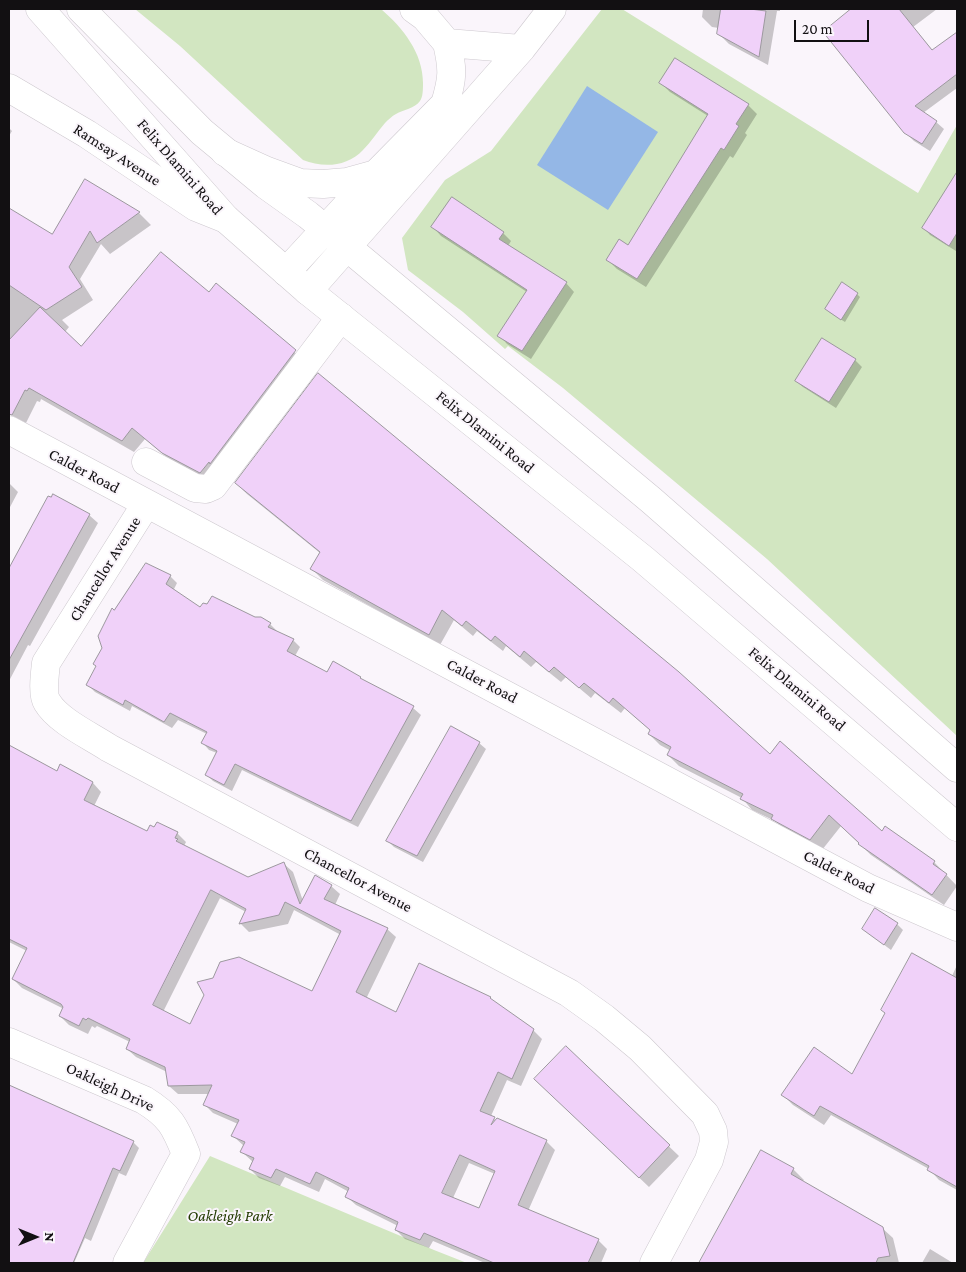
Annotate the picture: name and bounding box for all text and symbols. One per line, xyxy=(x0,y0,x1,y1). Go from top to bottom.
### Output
scale bar xyxy=(796,10,871,42)
text: 20 m xyxy=(802,21,833,37)
street label: Felix Dlamini Road xyxy=(133,115,227,219)
street label: Ramsay Avenue xyxy=(70,120,164,190)
street label: Felix Dlamini Road xyxy=(432,386,538,478)
street label: Calder Road xyxy=(45,444,123,498)
street label: Chancellor Avenue xyxy=(65,513,145,625)
street label: Felix Dlamini Road xyxy=(744,643,850,735)
street label: Calder Road xyxy=(443,654,521,708)
street label: Chancellor Avenue xyxy=(301,843,415,917)
street label: Calder Road xyxy=(800,846,878,898)
street label: Oakleigh Drive xyxy=(63,1058,157,1116)
park label: Oakleigh Park xyxy=(187,1206,273,1226)
north arrow xyxy=(10,1212,60,1262)
text: N xyxy=(42,1232,58,1242)

